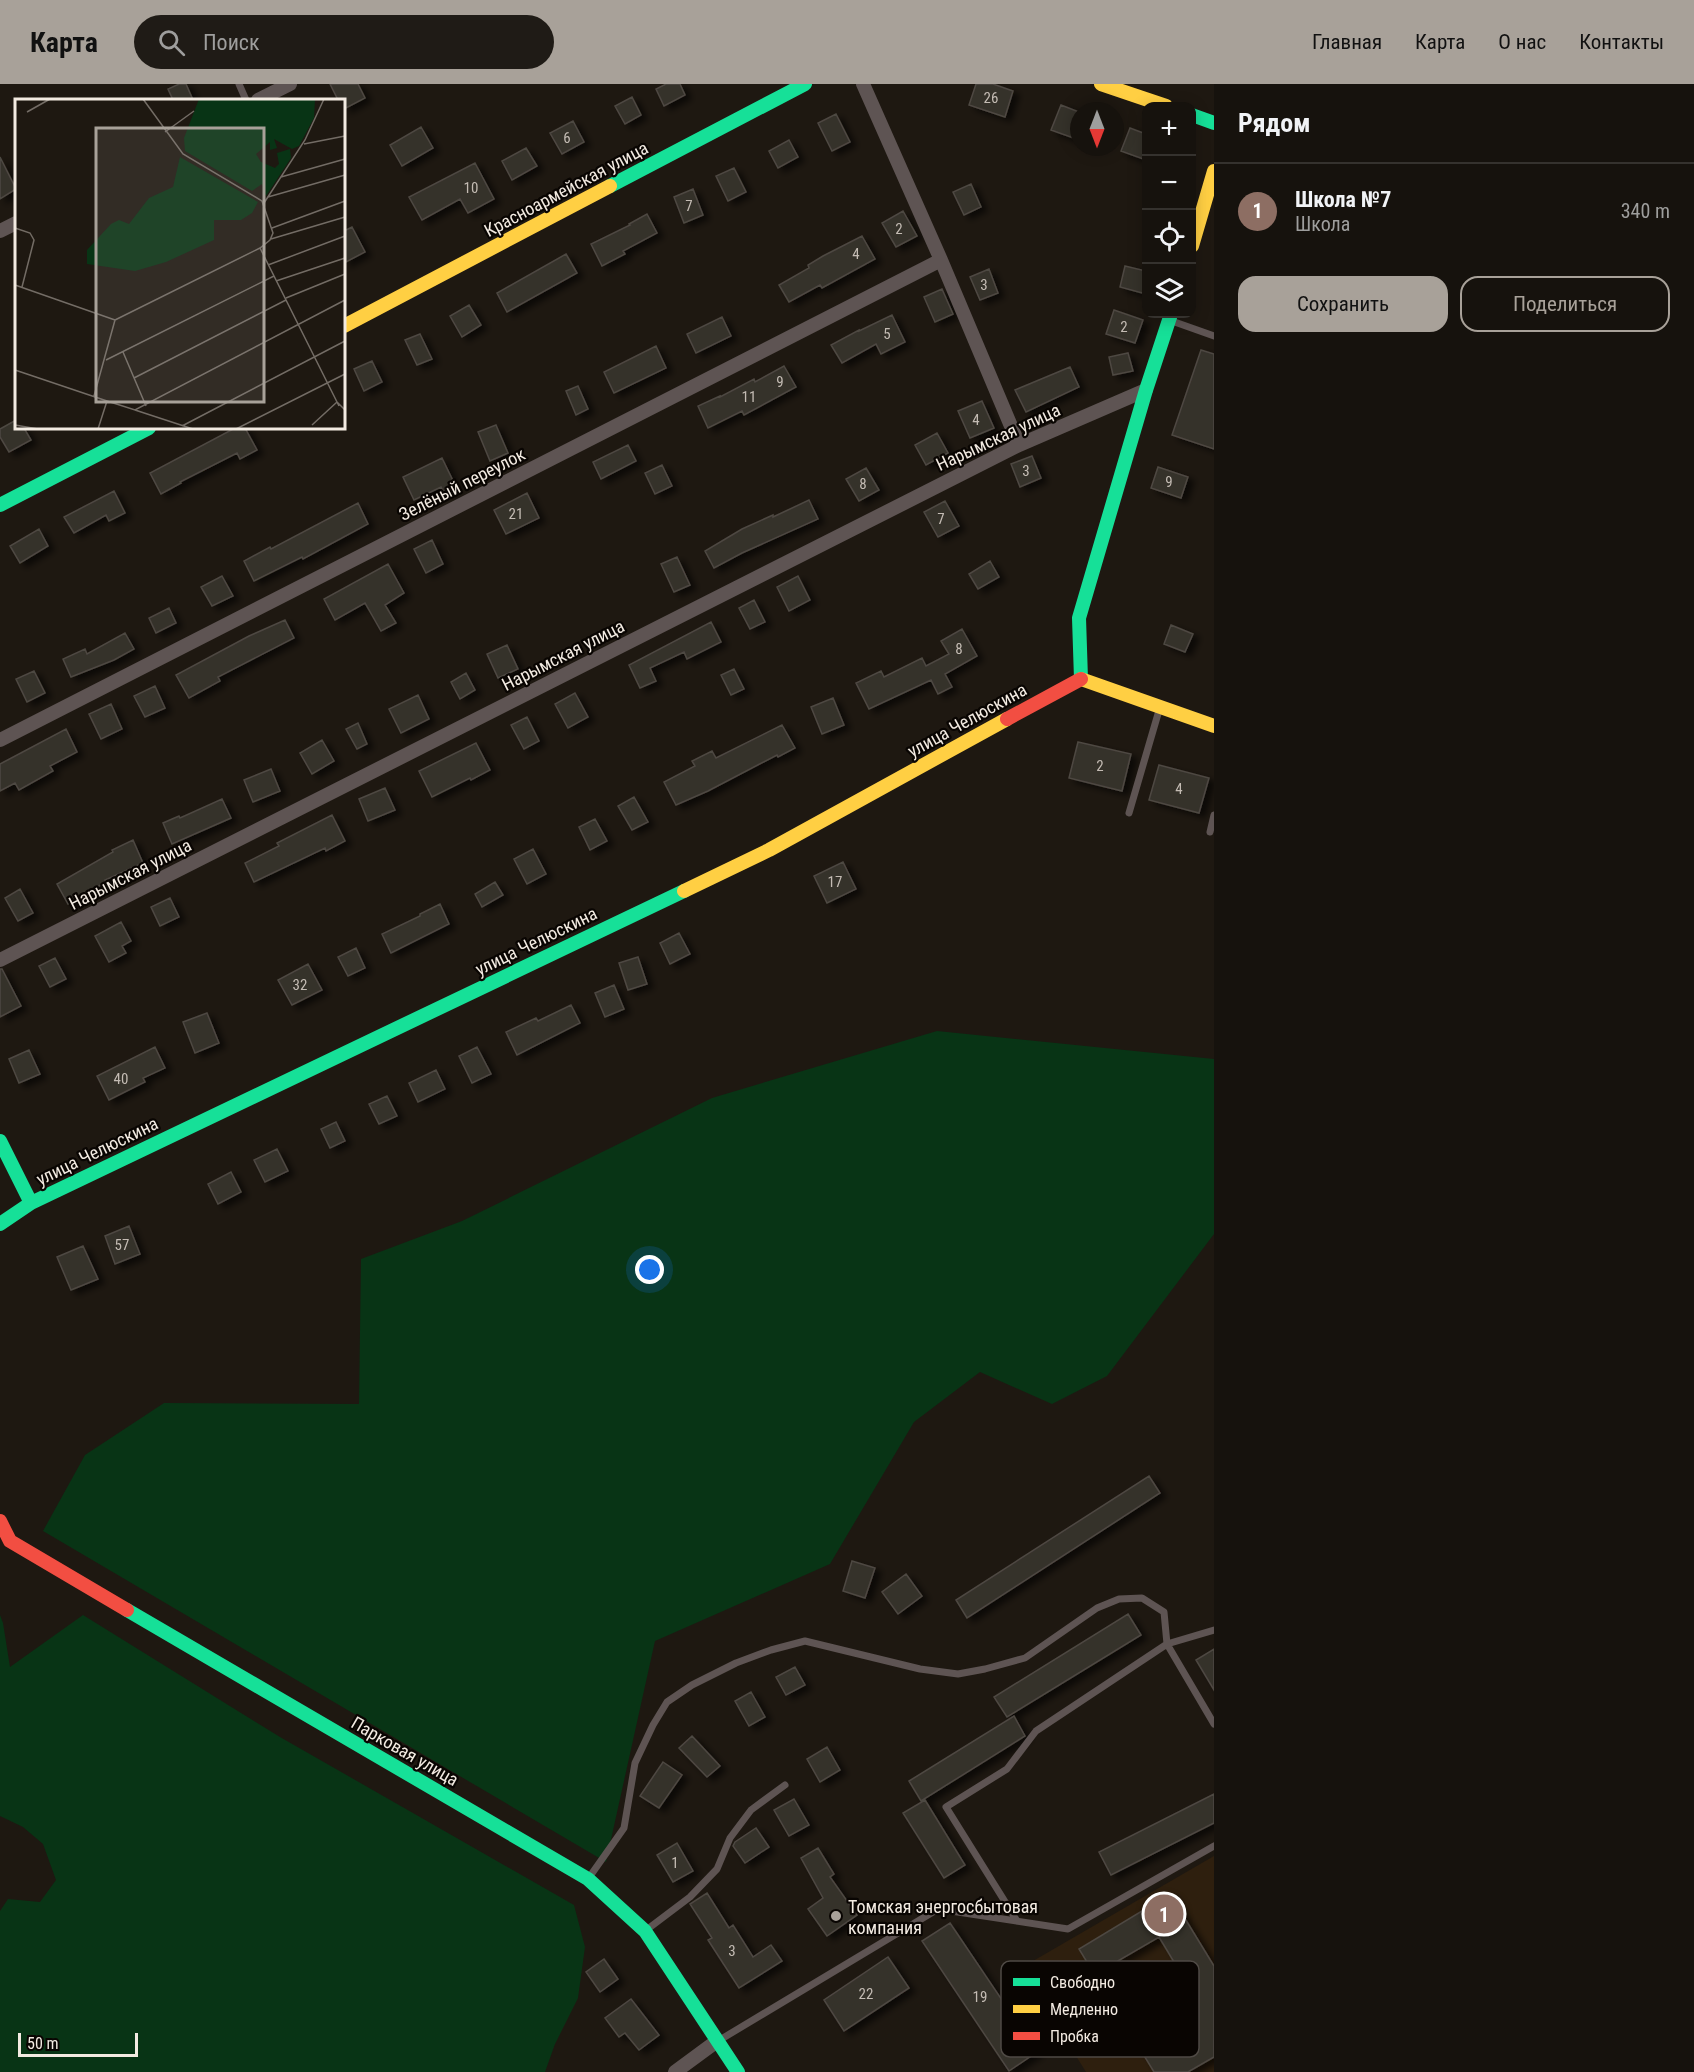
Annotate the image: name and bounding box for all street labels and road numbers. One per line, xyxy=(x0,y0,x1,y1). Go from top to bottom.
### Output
street label: Красноармейская улица xyxy=(480,137,652,241)
street label: Нарымская улица xyxy=(933,399,1063,475)
street label: Зелёный переулок xyxy=(395,443,529,525)
street label: Нарымская улица xyxy=(498,615,628,695)
street label: улица Челюскина xyxy=(904,679,1030,761)
street label: Нарымская улица xyxy=(65,834,195,914)
street label: улица Челюскина xyxy=(472,902,600,980)
street label: улица Челюскина xyxy=(33,1112,161,1190)
street label: Парковая улица xyxy=(348,1712,462,1790)

